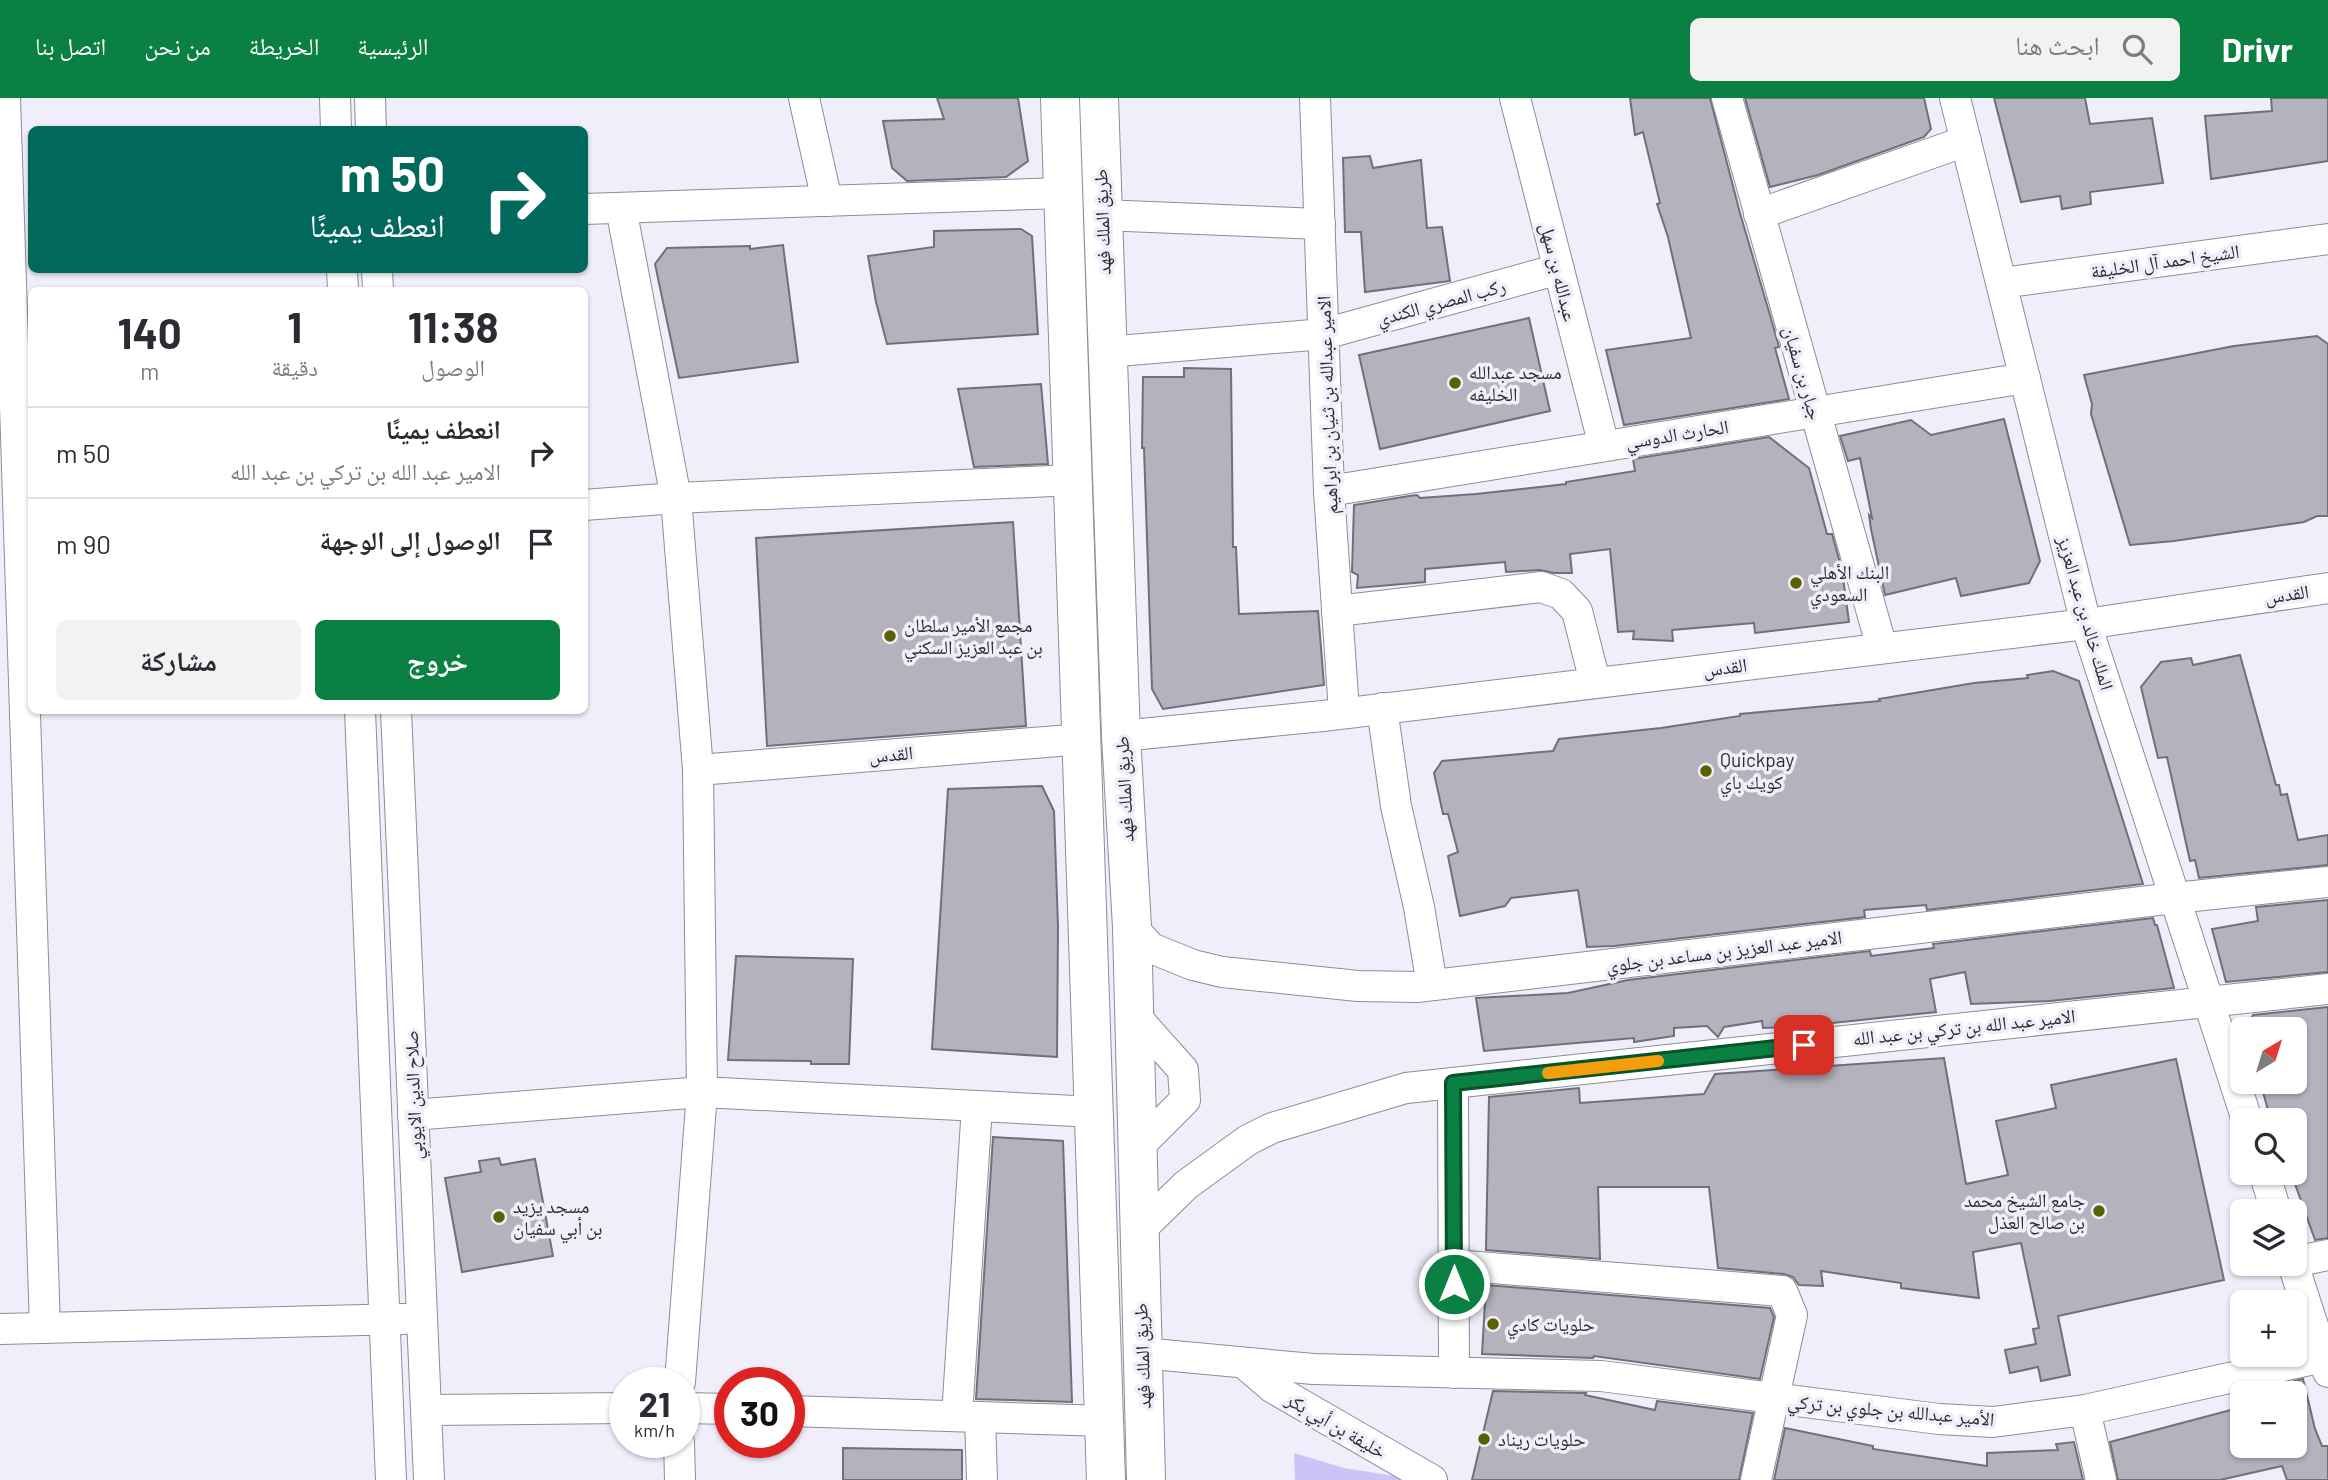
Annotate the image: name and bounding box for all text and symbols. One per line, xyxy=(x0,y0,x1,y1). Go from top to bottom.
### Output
search box xyxy=(1690,18,2180,81)
text: ابحث هنا xyxy=(2015,29,2100,60)
text: Drivr xyxy=(2222,29,2293,69)
icon: search xyxy=(2118,30,2156,68)
text: اتصل بنا xyxy=(35,31,106,60)
text: من نحن xyxy=(144,31,211,60)
text: الخريطة xyxy=(249,31,319,60)
text: الرئيسية xyxy=(357,31,429,60)
text: 50 m xyxy=(340,143,445,202)
icon: right xyxy=(469,154,560,245)
street label: طريق الملك فهد xyxy=(1088,169,1116,275)
text: انعطف يمينًا xyxy=(310,205,445,243)
street label: عبدالله بن سهل xyxy=(1535,220,1583,324)
street label: الشيخ احمد آل الخليفة xyxy=(2089,239,2241,284)
street label: ركب المصري الكندي xyxy=(1374,273,1509,334)
street label: الامير عبدالله بن ثنيان بن ابراهيم xyxy=(1311,295,1344,515)
text: 1 xyxy=(287,301,302,351)
text: 11:38 xyxy=(408,301,498,351)
text: 140 xyxy=(118,307,182,357)
street label: جبار بن سفيان xyxy=(1778,323,1828,423)
text: دقيقة xyxy=(271,353,318,381)
text: الوصول xyxy=(421,353,485,381)
text: m xyxy=(140,357,159,385)
place label: مسجد عبدالله الخليفه xyxy=(1469,360,1562,405)
marker: مسجد عبدالله الخليفه xyxy=(1447,375,1463,391)
text: انعطف يمينًا xyxy=(386,413,501,444)
street label: الحارث الدوسي xyxy=(1624,414,1731,458)
icon: right xyxy=(522,434,560,472)
text: 50 m xyxy=(56,437,111,468)
text: الامير عبد الله بن تركي بن عبد الله xyxy=(230,457,501,485)
text: الوصول إلى الوجهة xyxy=(320,524,501,555)
icon: arrive xyxy=(522,525,560,563)
text: 90 m xyxy=(56,528,111,559)
street label: الملك خالد بن عبد العزيز xyxy=(2052,532,2119,693)
place label: البنك الأهلي السعودي xyxy=(1810,560,1889,610)
marker: البنك الأهلي السعودي xyxy=(1788,575,1804,591)
street label: القدس xyxy=(2263,579,2311,609)
place label: مجمع الأمير سلطان بن عبد العزيز السكني xyxy=(904,613,1043,663)
button: مشاركة xyxy=(56,620,301,700)
button: خروج xyxy=(315,620,560,700)
marker: مجمع الأمير سلطان بن عبد العزيز السكني xyxy=(882,628,898,644)
street label: القدس xyxy=(1702,652,1748,682)
street label: طريق الملك فهد xyxy=(1109,736,1139,842)
street label: القدس xyxy=(868,740,914,768)
place label: Quickpay كويك باي xyxy=(1720,748,1794,798)
marker: Quickpay كويك باي xyxy=(1698,763,1714,779)
street label: الامير عبد العزيز بن مساعد بن جلوي xyxy=(1605,925,1844,981)
street label: الامير عبد الله بن تركي بن عبد الله xyxy=(1851,1003,2077,1054)
pin xyxy=(1774,1015,1834,1075)
north arrow xyxy=(2230,1017,2306,1094)
map controls xyxy=(2230,1017,2307,1458)
icon: arrive xyxy=(1785,1026,1823,1064)
street label: صلاح الدين الايوبي xyxy=(399,1030,431,1160)
button: search xyxy=(2230,1108,2307,1185)
place label: جامع الشيخ محمد بن صالح العذل xyxy=(1964,1188,2085,1235)
place label: مسجد يزيد بن أبي سفيان xyxy=(513,1194,602,1244)
button: layers xyxy=(2230,1199,2307,1276)
marker: جامع الشيخ محمد بن صالح العذل xyxy=(2091,1203,2107,1219)
marker: مسجد يزيد بن أبي سفيان xyxy=(491,1209,507,1225)
position arrow xyxy=(1417,1247,1491,1321)
button: + xyxy=(2230,1290,2307,1367)
street label: طريق الملك فهد xyxy=(1128,1303,1156,1409)
place label: حلويات كادي xyxy=(1507,1312,1595,1340)
marker: حلويات كادي xyxy=(1485,1316,1501,1332)
speed limit sign: 30 xyxy=(714,1367,805,1458)
button: − xyxy=(2230,1381,2307,1458)
text: 21 xyxy=(639,1382,670,1424)
street label: خليفة بن أبي بكر xyxy=(1279,1386,1390,1467)
street label: الأمير عبدالله بن جلوي بن تركي xyxy=(1786,1389,1995,1435)
text: km/h xyxy=(634,1419,675,1441)
place label: حلويات ريناد xyxy=(1498,1427,1586,1451)
marker: حلويات ريناد xyxy=(1476,1431,1492,1447)

